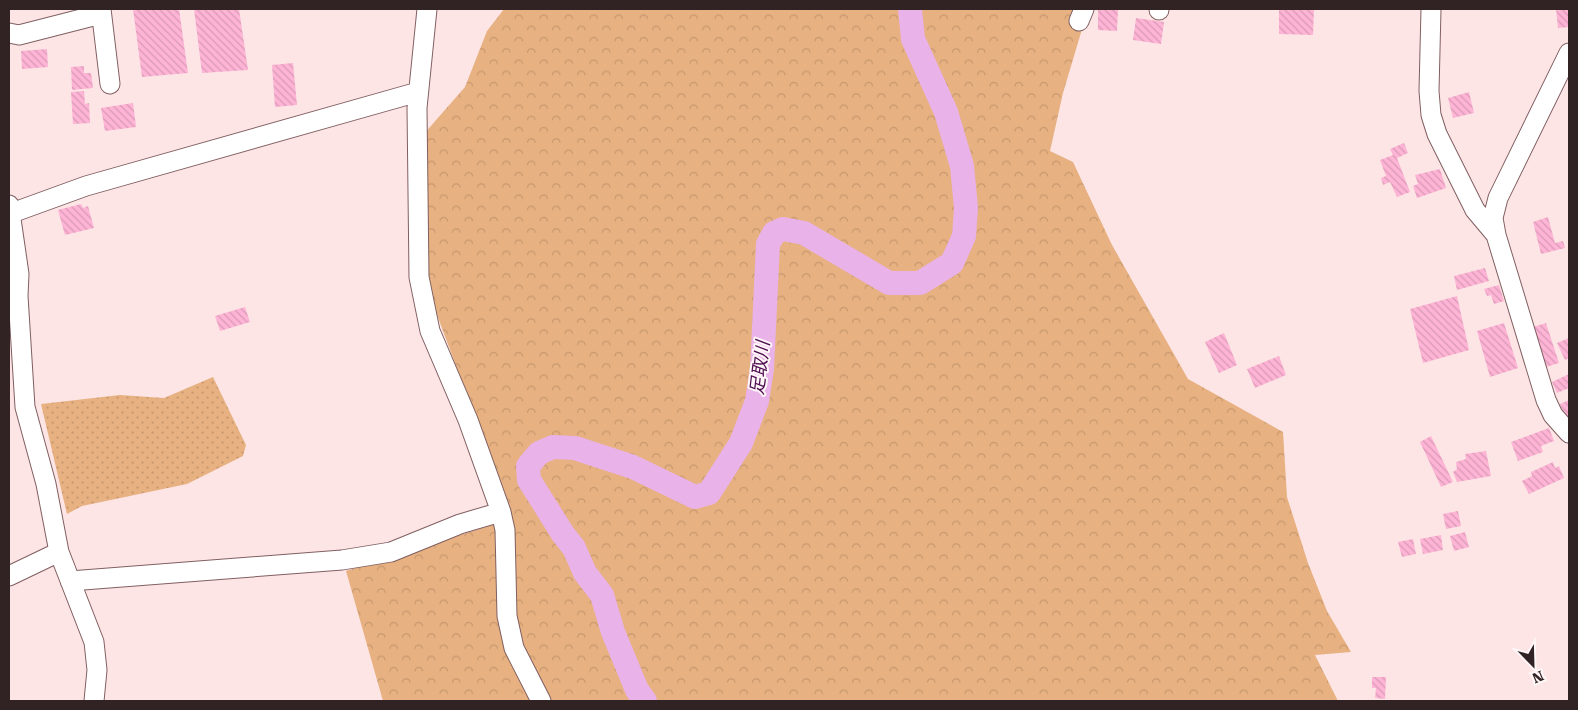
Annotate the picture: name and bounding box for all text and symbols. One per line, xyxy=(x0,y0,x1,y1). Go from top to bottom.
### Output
water label: 足取川 xyxy=(746,338,773,396)
north arrow xyxy=(1508,640,1558,690)
text: N xyxy=(1530,667,1546,687)

